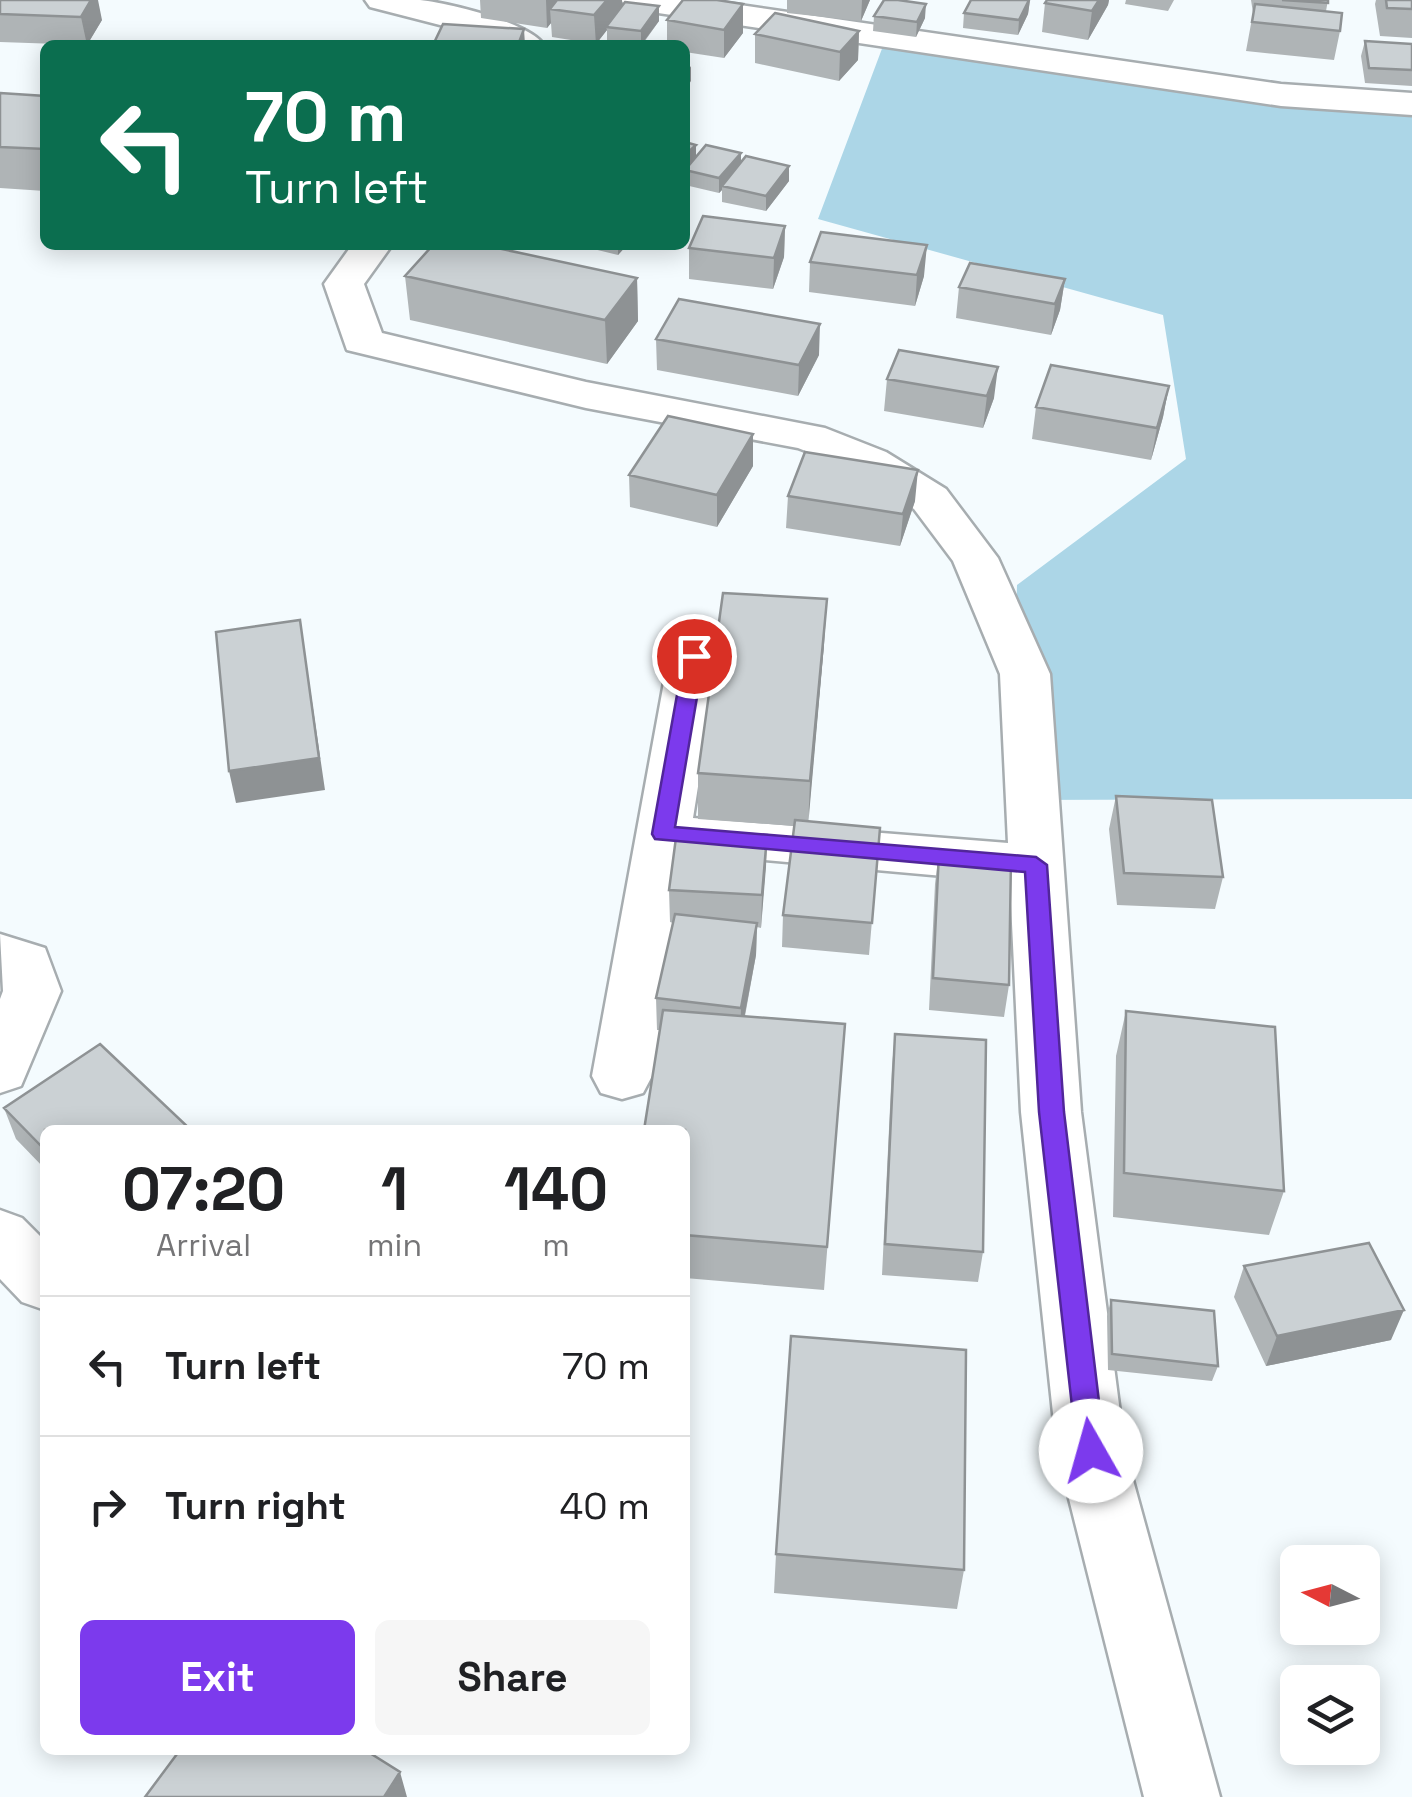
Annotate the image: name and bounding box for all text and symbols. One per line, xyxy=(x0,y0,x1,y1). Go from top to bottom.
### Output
text: 70 m xyxy=(245,72,406,161)
icon: left xyxy=(80,80,210,210)
text: Turn left xyxy=(245,159,428,216)
pin xyxy=(652,614,737,699)
icon: arrive xyxy=(667,629,722,684)
text: 07:20 xyxy=(122,1151,285,1228)
text: 1 xyxy=(381,1151,408,1228)
text: 140 xyxy=(504,1151,608,1228)
text: Arrival xyxy=(156,1225,251,1265)
text: min xyxy=(367,1225,422,1265)
text: m xyxy=(542,1225,570,1265)
icon: left xyxy=(80,1339,135,1394)
text: Turn left xyxy=(165,1342,321,1390)
text: 70 m xyxy=(562,1342,650,1390)
position arrow xyxy=(1039,1399,1143,1503)
icon: right xyxy=(80,1479,135,1534)
text: Turn right xyxy=(165,1482,346,1530)
text: 40 m xyxy=(559,1482,650,1530)
north arrow xyxy=(1280,1545,1380,1645)
map controls xyxy=(1280,1545,1380,1765)
button: Exit xyxy=(80,1620,355,1735)
button: Share xyxy=(375,1620,650,1735)
button: layers xyxy=(1280,1665,1380,1765)

